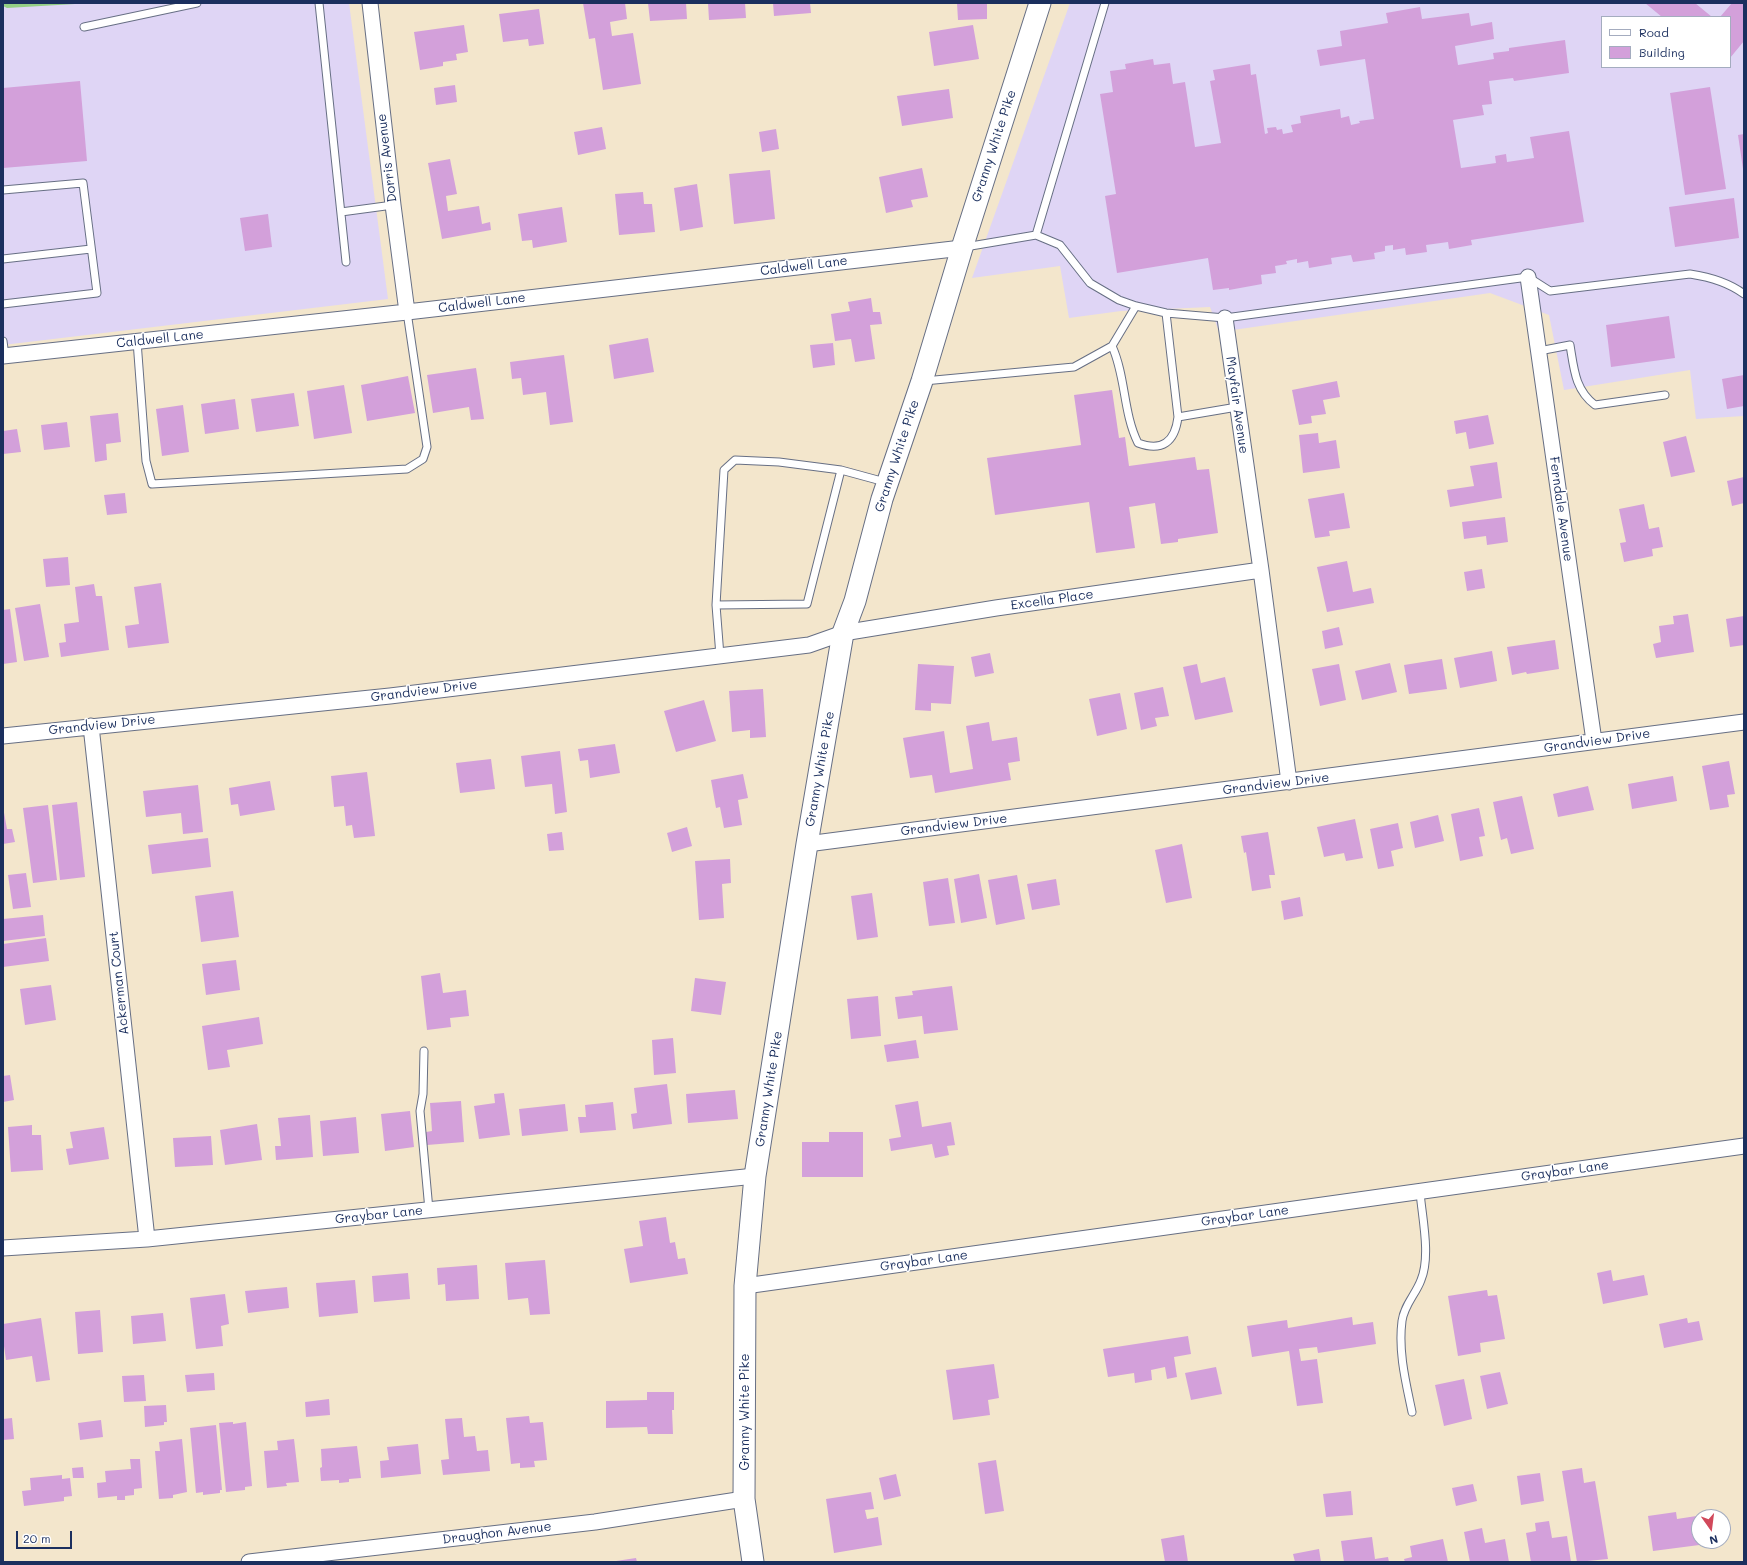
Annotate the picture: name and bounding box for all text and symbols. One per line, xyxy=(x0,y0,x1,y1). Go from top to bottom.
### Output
legend xyxy=(1601,16,1731,68)
text: Road xyxy=(1639,24,1669,40)
text: Building xyxy=(1639,44,1685,60)
street label: Granny White Pike xyxy=(968,88,1020,204)
street label: Dorris Avenue xyxy=(374,113,400,203)
street label: Caldwell Lane xyxy=(759,253,849,279)
street label: Caldwell Lane xyxy=(437,290,527,316)
street label: Caldwell Lane xyxy=(115,327,205,351)
street label: Mayfair Avenue xyxy=(1222,355,1252,455)
street label: Granny White Pike xyxy=(871,398,923,514)
street label: Ferndale Avenue xyxy=(1546,456,1576,562)
street label: Excella Place xyxy=(1010,586,1094,614)
street label: Grandview Drive xyxy=(370,677,478,705)
street label: Granny White Pike xyxy=(802,710,838,828)
street label: Grandview Drive xyxy=(48,712,156,738)
street label: Grandview Drive xyxy=(1543,726,1651,756)
street label: Grandview Drive xyxy=(1222,770,1330,798)
street label: Grandview Drive xyxy=(900,811,1008,839)
street label: Ackerman Court xyxy=(106,930,132,1036)
street label: Granny White Pike xyxy=(752,1030,786,1148)
street label: Graybar Lane xyxy=(1520,1157,1610,1185)
street label: Graybar Lane xyxy=(1200,1202,1290,1230)
street label: Graybar Lane xyxy=(334,1203,424,1227)
street label: Graybar Lane xyxy=(879,1247,969,1275)
street label: Granny White Pike xyxy=(737,1353,753,1471)
north arrow xyxy=(1691,1509,1731,1549)
street label: Draughon Avenue xyxy=(442,1519,552,1547)
scale bar xyxy=(18,1523,74,1549)
text: 20 m xyxy=(23,1530,51,1546)
text: N xyxy=(1708,1532,1720,1548)

